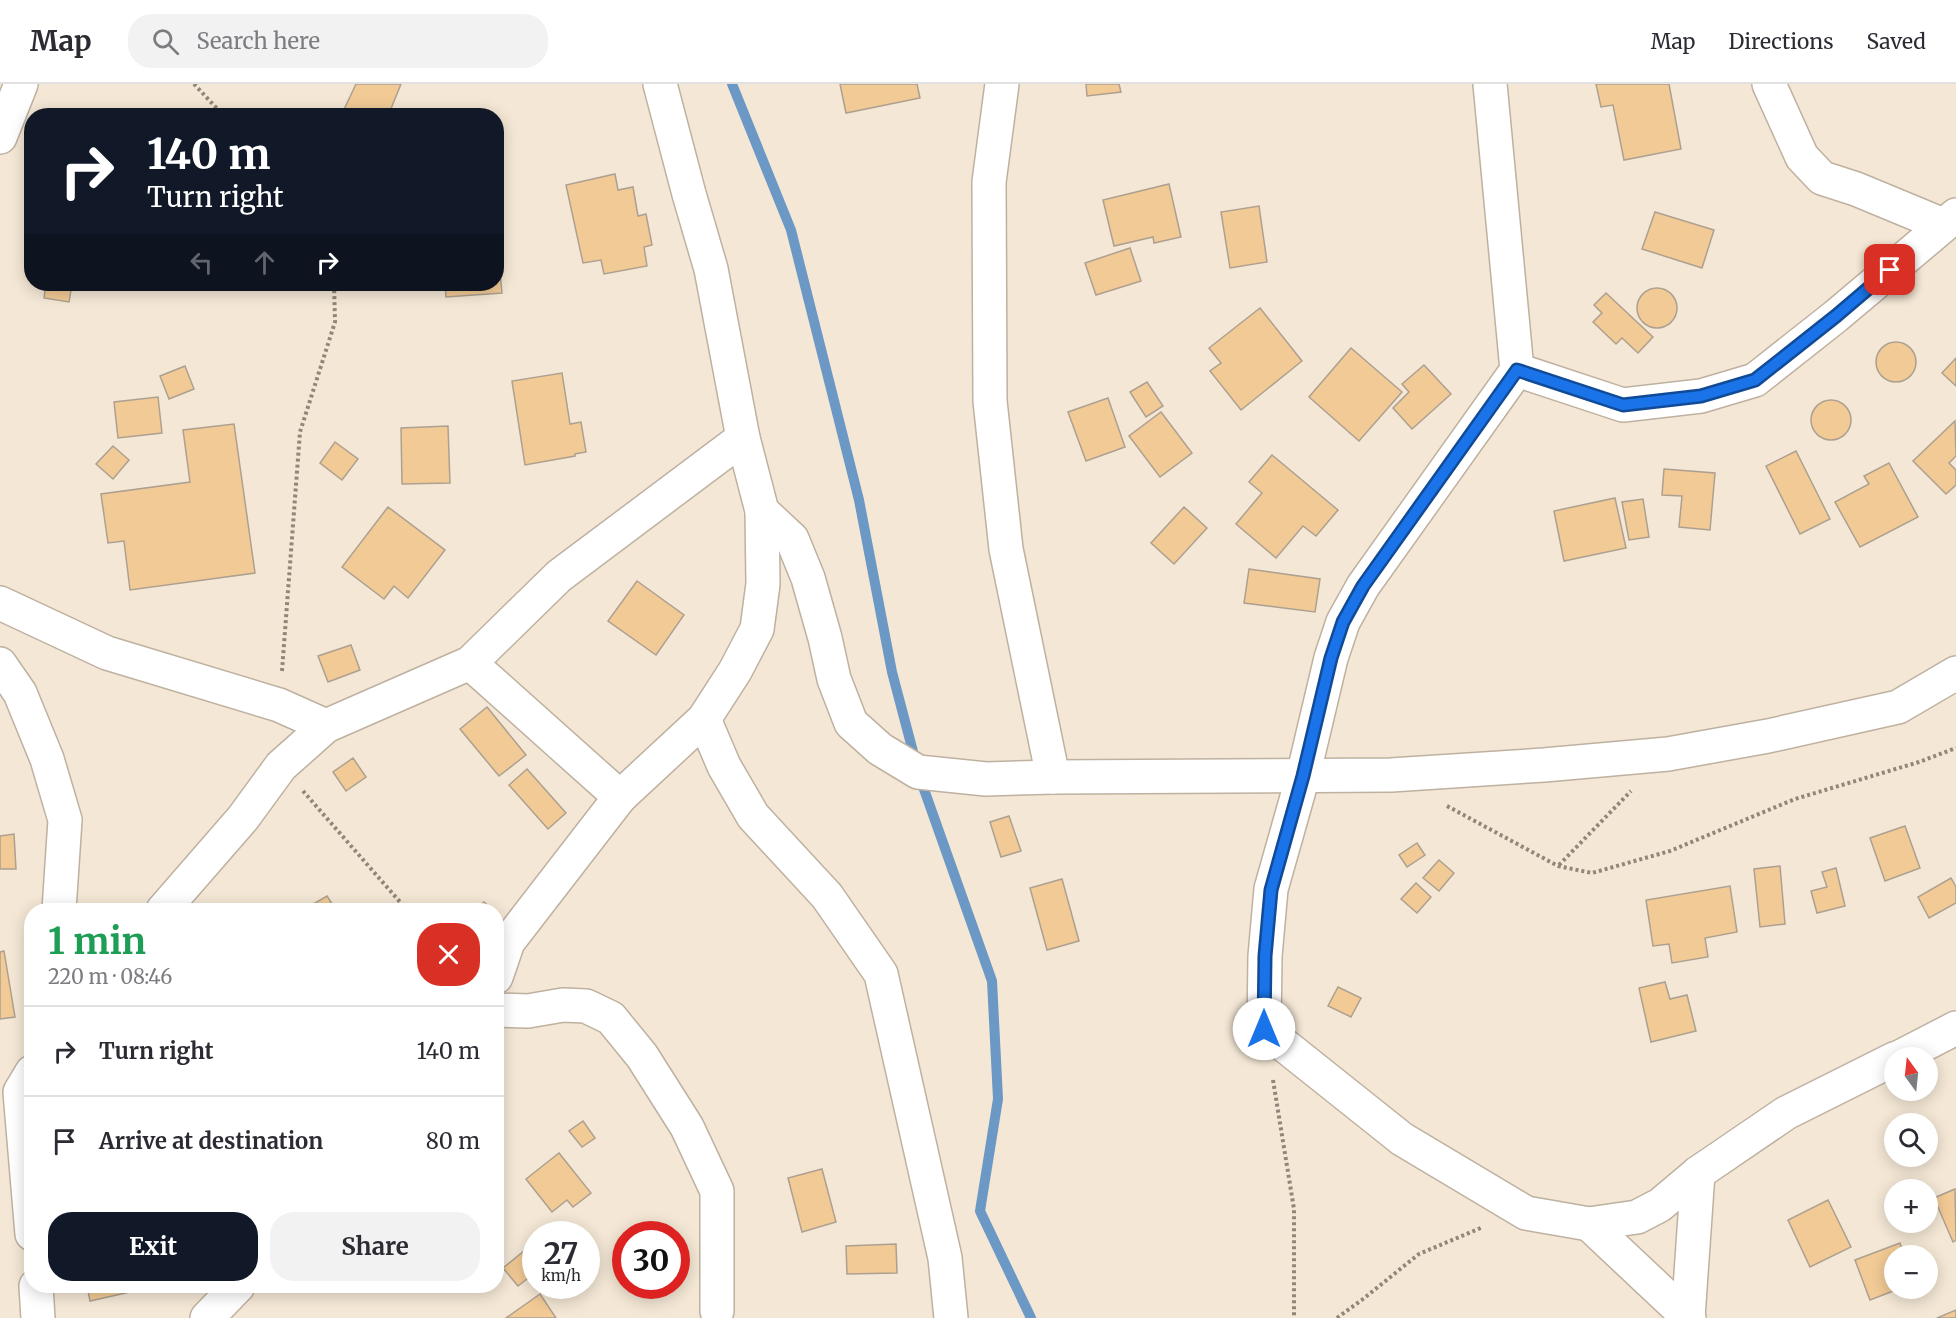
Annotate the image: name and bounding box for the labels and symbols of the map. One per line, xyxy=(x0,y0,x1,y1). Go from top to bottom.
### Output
pin xyxy=(1864,244,1915,295)
position arrow xyxy=(1232,997,1296,1061)
north arrow xyxy=(1884,1047,1938,1101)
speed limit sign: 30 xyxy=(612,1221,690,1299)

